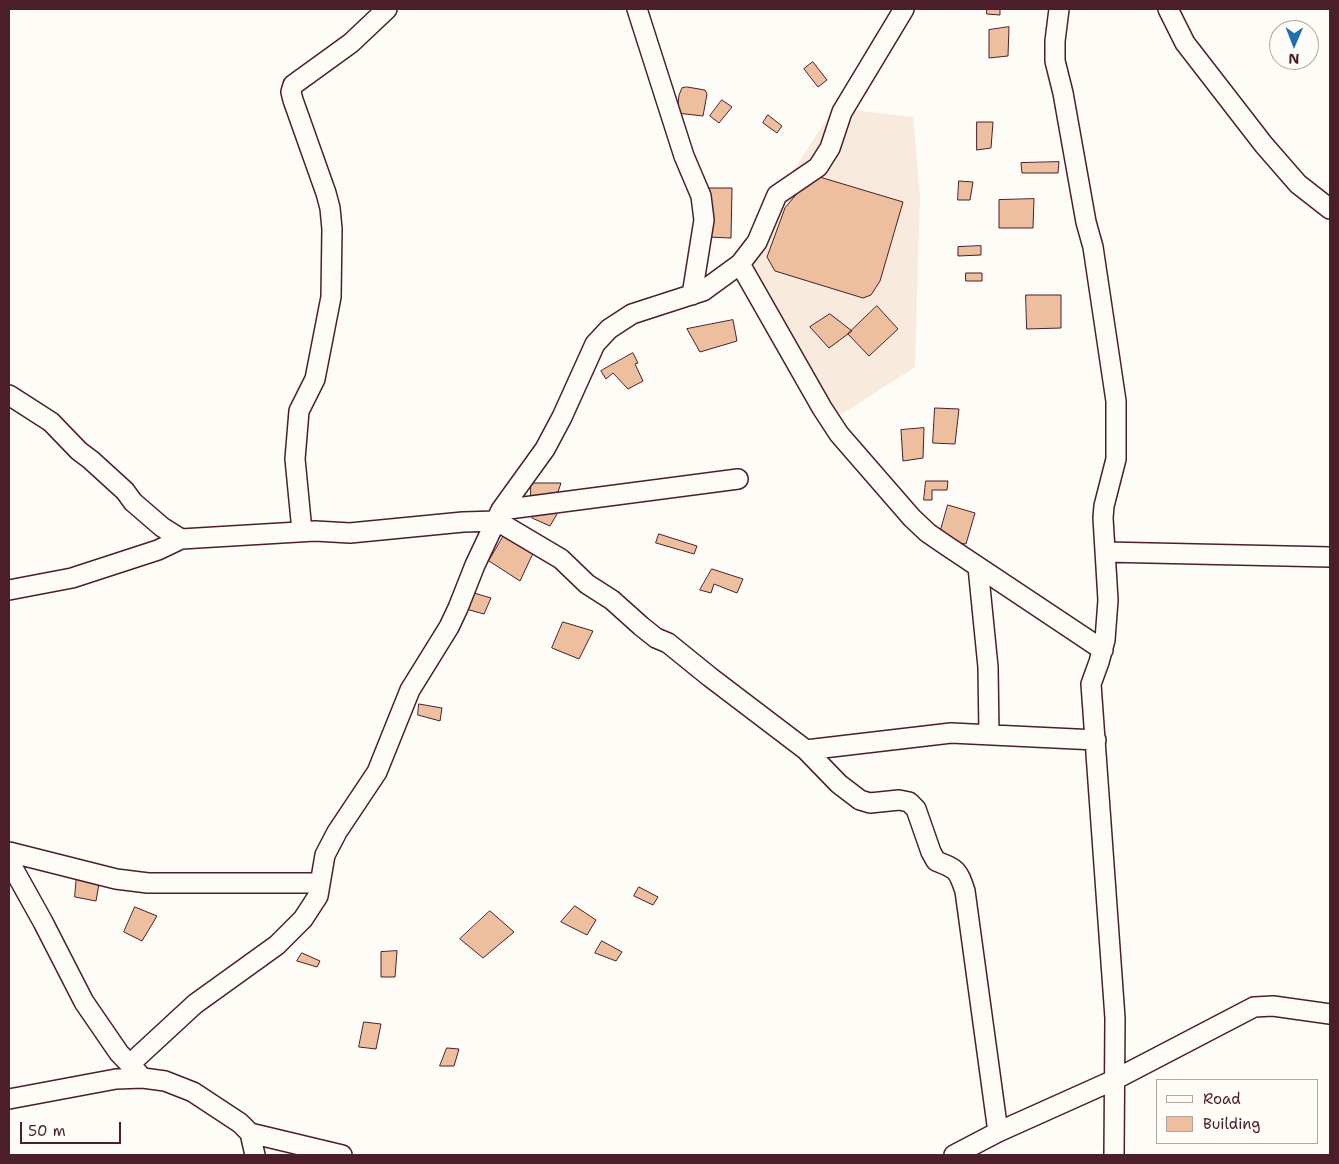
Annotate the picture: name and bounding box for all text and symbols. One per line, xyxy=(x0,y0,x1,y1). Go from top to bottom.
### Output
north arrow xyxy=(1269,20,1319,70)
text: N xyxy=(1288,50,1299,68)
legend xyxy=(1156,1079,1319,1144)
text: Road xyxy=(1203,1089,1241,1109)
scale bar xyxy=(22,1112,124,1144)
text: Building xyxy=(1203,1114,1260,1134)
text: 50 m xyxy=(28,1121,66,1141)

